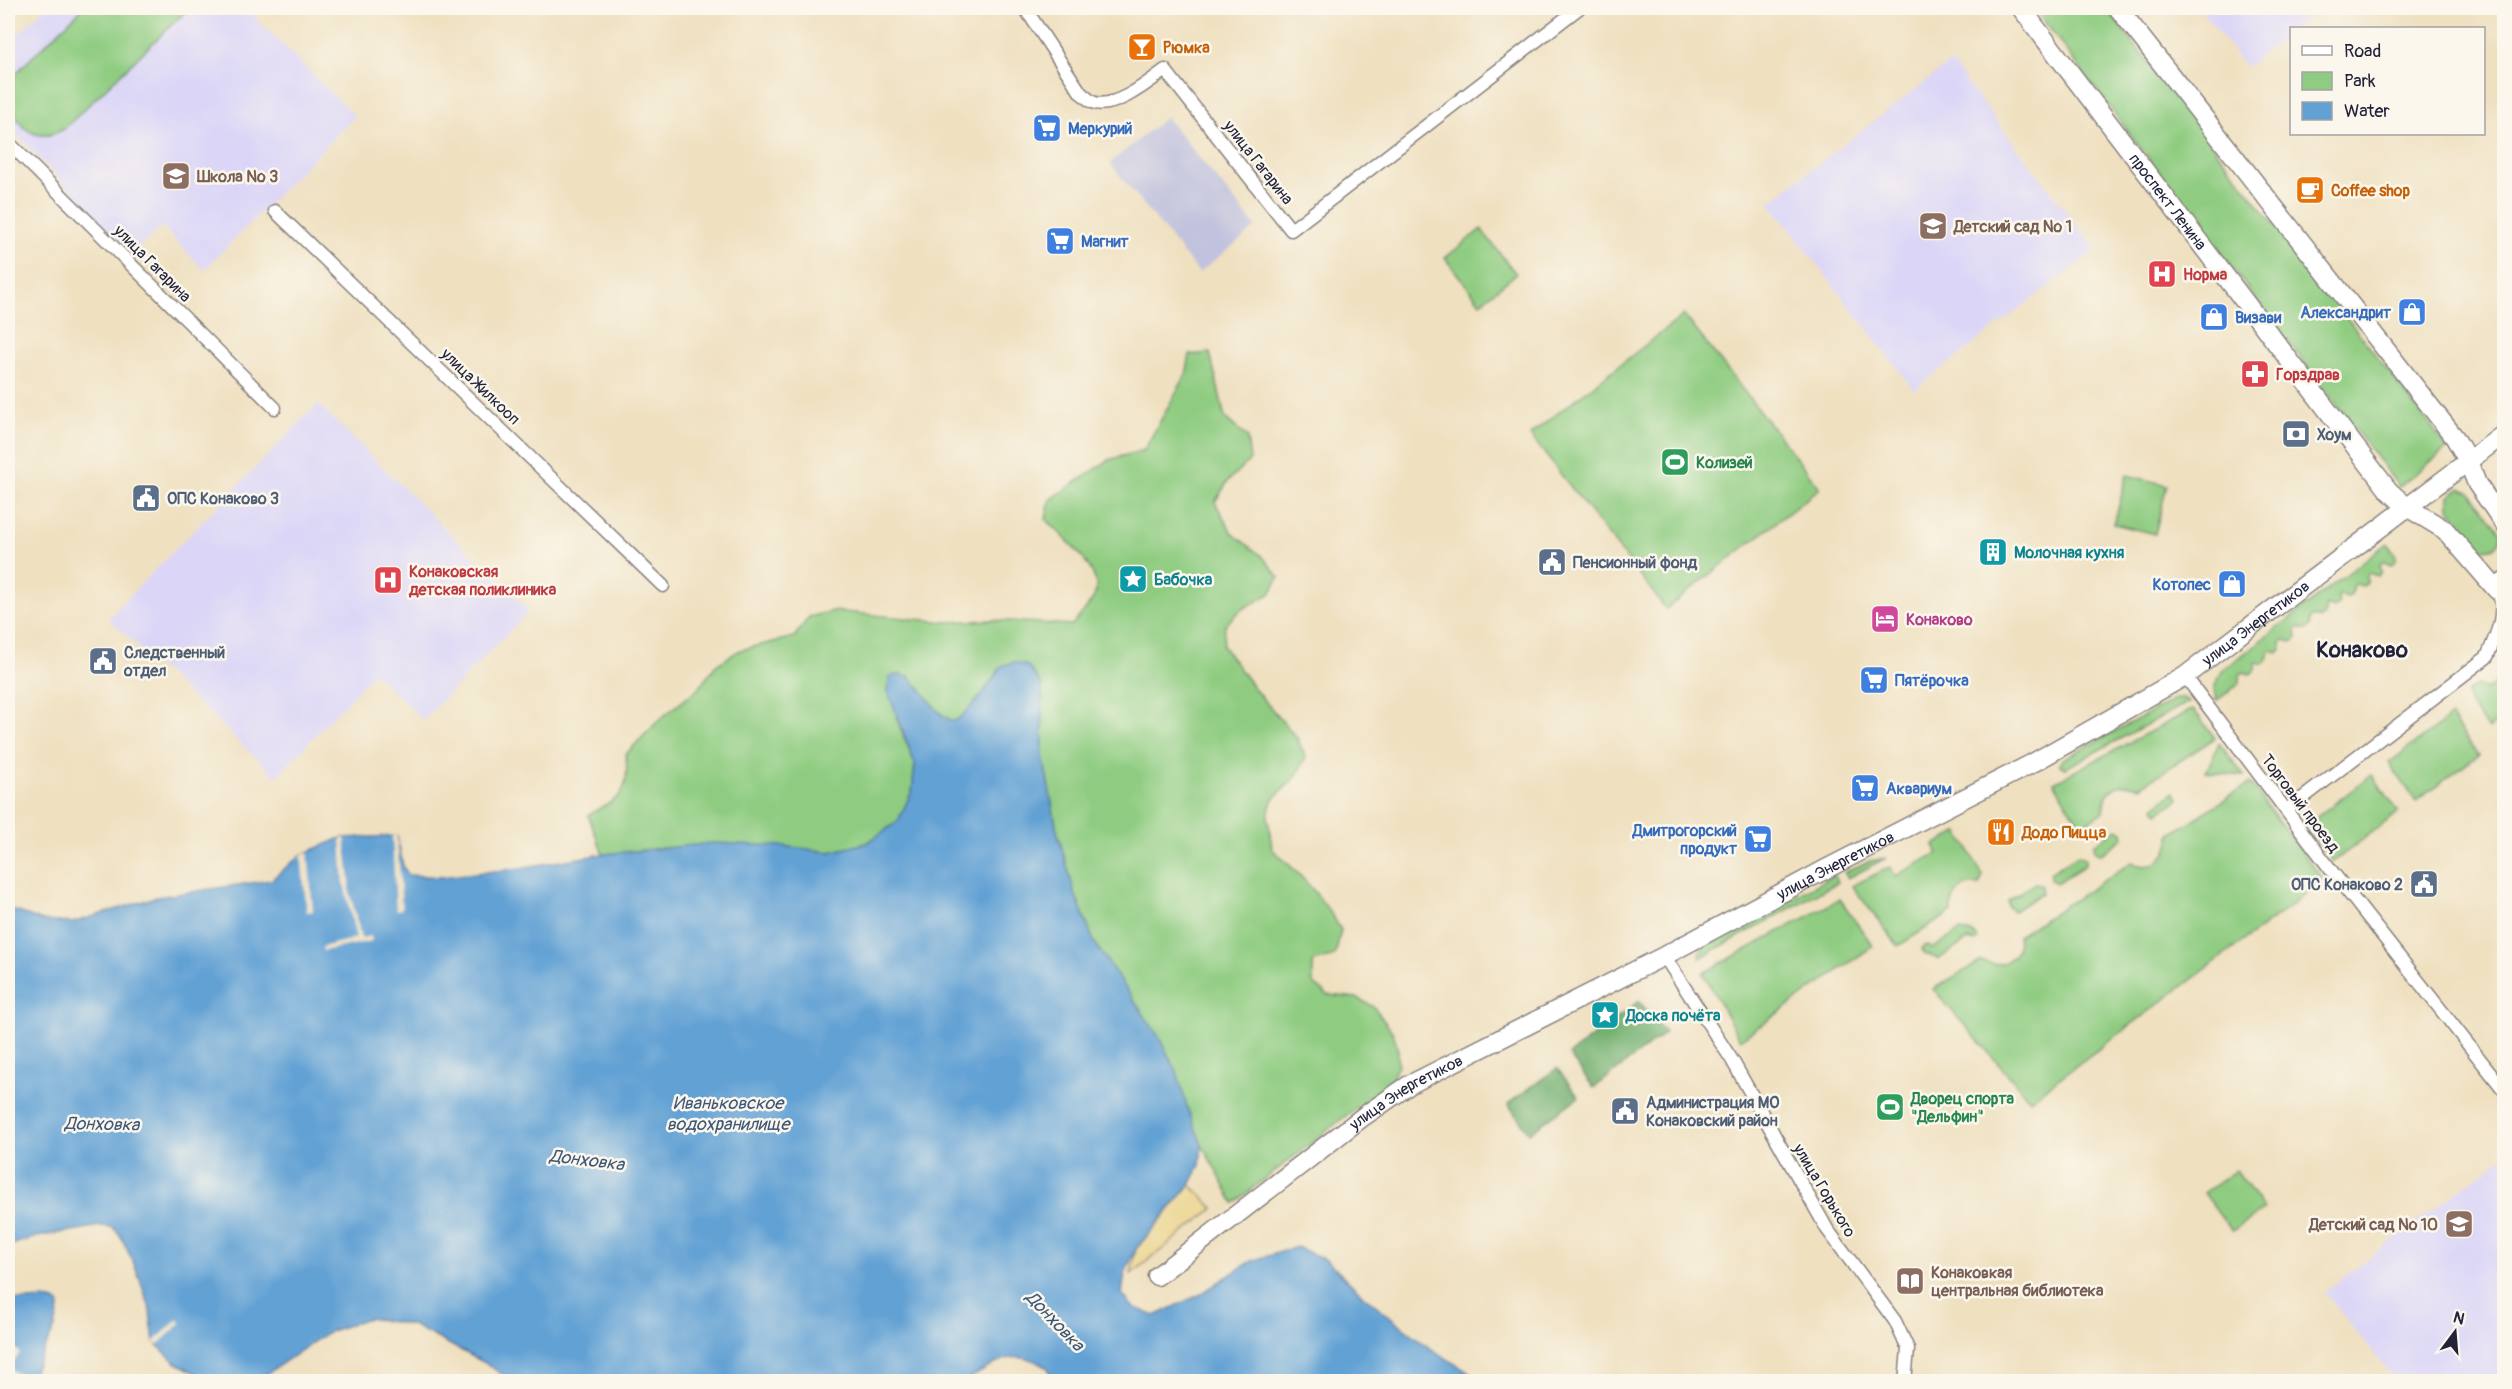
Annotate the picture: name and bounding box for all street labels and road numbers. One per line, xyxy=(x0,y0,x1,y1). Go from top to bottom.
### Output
street label: улица Гагарина xyxy=(1218,116,1297,209)
street label: проспект Ленина xyxy=(2124,150,2211,254)
street label: улица Гагарина xyxy=(109,220,195,307)
street label: улица Жилкооп xyxy=(436,343,524,429)
street label: улица Энергетиков xyxy=(2198,576,2314,671)
street label: Торговый проезд xyxy=(2257,751,2344,857)
street label: улица Энергетиков xyxy=(1773,827,1898,905)
street label: улица Энергетиков xyxy=(1345,1051,1466,1135)
street label: улица Горького xyxy=(1788,1139,1860,1241)

